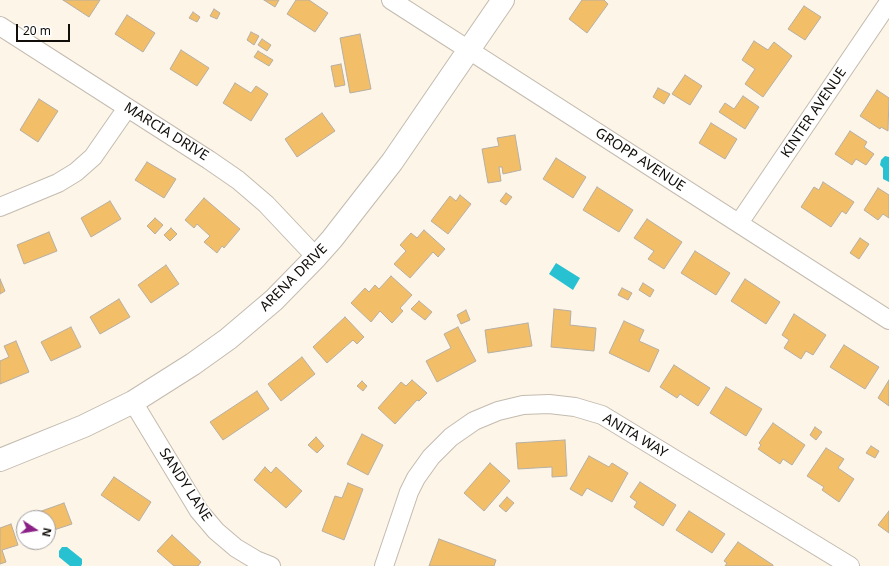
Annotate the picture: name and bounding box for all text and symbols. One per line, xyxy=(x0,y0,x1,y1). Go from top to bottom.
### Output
scale bar xyxy=(18,16,72,42)
text: 20 m xyxy=(23,22,51,39)
street label: KINTER AVENUE xyxy=(778,65,850,161)
street label: MARCIA DRIVE xyxy=(121,99,211,165)
street label: GROPP AVENUE xyxy=(592,125,688,195)
street label: ARENA DRIVE xyxy=(257,241,331,315)
street label: ANITA WAY xyxy=(600,410,670,462)
street label: SANDY LANE xyxy=(155,445,215,525)
north arrow xyxy=(16,510,56,550)
text: N xyxy=(39,526,56,538)

